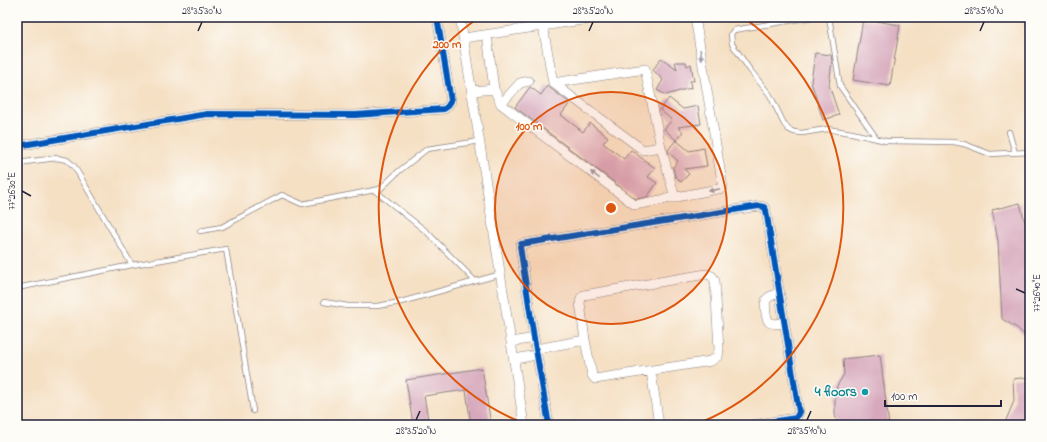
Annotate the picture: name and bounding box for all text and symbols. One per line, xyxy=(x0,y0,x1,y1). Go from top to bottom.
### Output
text: 28°35'30"N xyxy=(182,4,222,19)
text: 28°35'20"N xyxy=(573,4,614,19)
text: 28°35'10"N xyxy=(965,4,1004,19)
text: 200 m xyxy=(432,36,462,54)
one-way arrow xyxy=(698,49,704,62)
text: 100 m xyxy=(516,118,543,136)
one-way arrow xyxy=(590,171,601,179)
text: 77°26'30"E xyxy=(5,172,20,210)
one-way arrow xyxy=(708,187,720,193)
centre of rings xyxy=(604,201,618,215)
text: 77°26'40"E xyxy=(1030,274,1045,312)
place label: 4 floors xyxy=(814,382,857,403)
scale bar xyxy=(885,382,1001,408)
marker: 4 floors xyxy=(860,387,870,397)
text: 100 m xyxy=(891,388,918,406)
text: 28°35'20"N xyxy=(396,424,437,439)
text: 28°35'10"N xyxy=(788,424,827,439)

